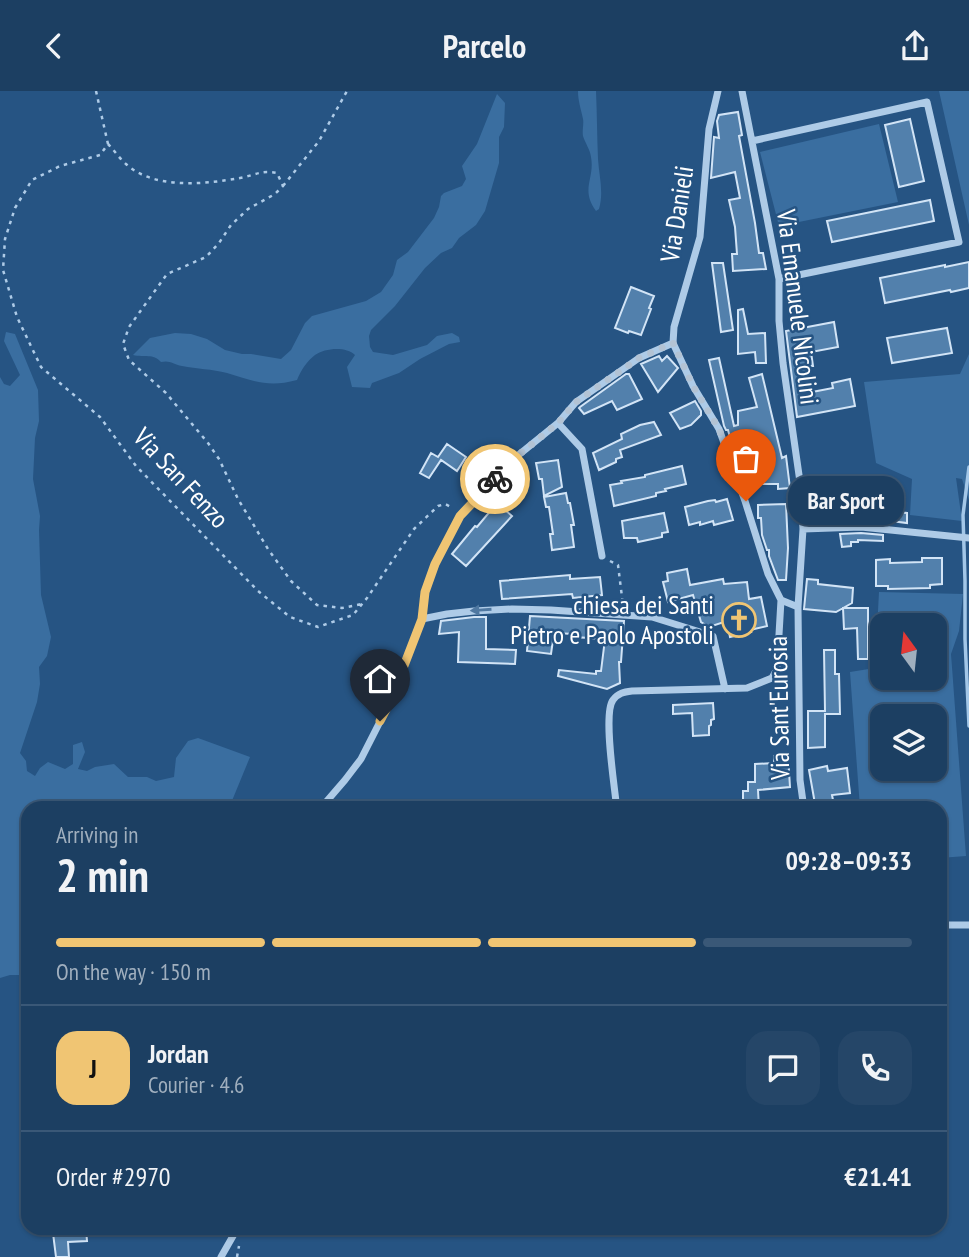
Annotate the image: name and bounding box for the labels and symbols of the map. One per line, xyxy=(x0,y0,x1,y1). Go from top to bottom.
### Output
street label: Via Danieli xyxy=(652,163,700,265)
street label: Via Emanuele Nicolini xyxy=(770,207,827,406)
street label: Via San Fenzo xyxy=(126,420,236,535)
pin xyxy=(716,429,776,501)
courier xyxy=(460,444,530,514)
callout: Bar Sport xyxy=(788,477,903,525)
place label: chiesa dei Santi Pietro e Paolo Apostoli xyxy=(510,588,714,651)
church icon: chiesa dei Santi Pietro e Paolo Apostoli xyxy=(720,601,758,639)
one-way arrow xyxy=(470,605,492,616)
north arrow xyxy=(870,613,947,689)
street label: Via Sant'Eurosia xyxy=(761,636,796,781)
pin xyxy=(350,649,410,721)

